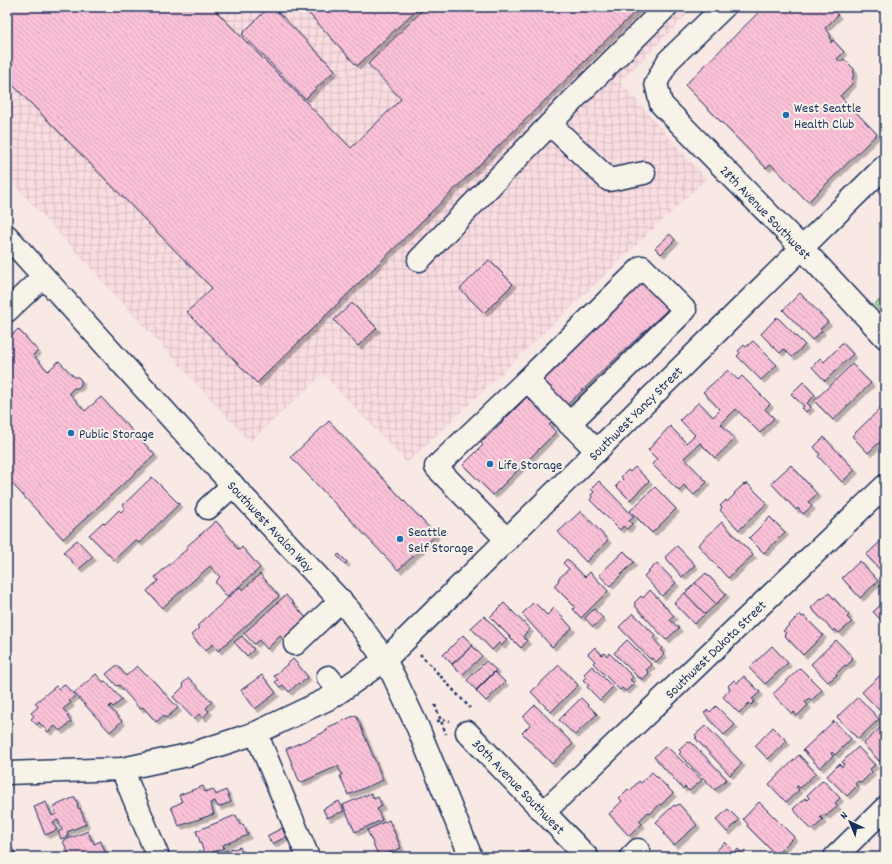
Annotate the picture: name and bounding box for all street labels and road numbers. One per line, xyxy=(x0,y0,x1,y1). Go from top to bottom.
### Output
street label: 28th Avenue Southwest xyxy=(714,162,815,265)
street label: Southwest Yancy Street xyxy=(585,363,688,466)
street label: Southwest Avalon Way xyxy=(222,477,318,578)
street label: Southwest Dakota Street xyxy=(661,597,772,704)
street label: 30th Avenue Southwest xyxy=(466,735,569,840)

